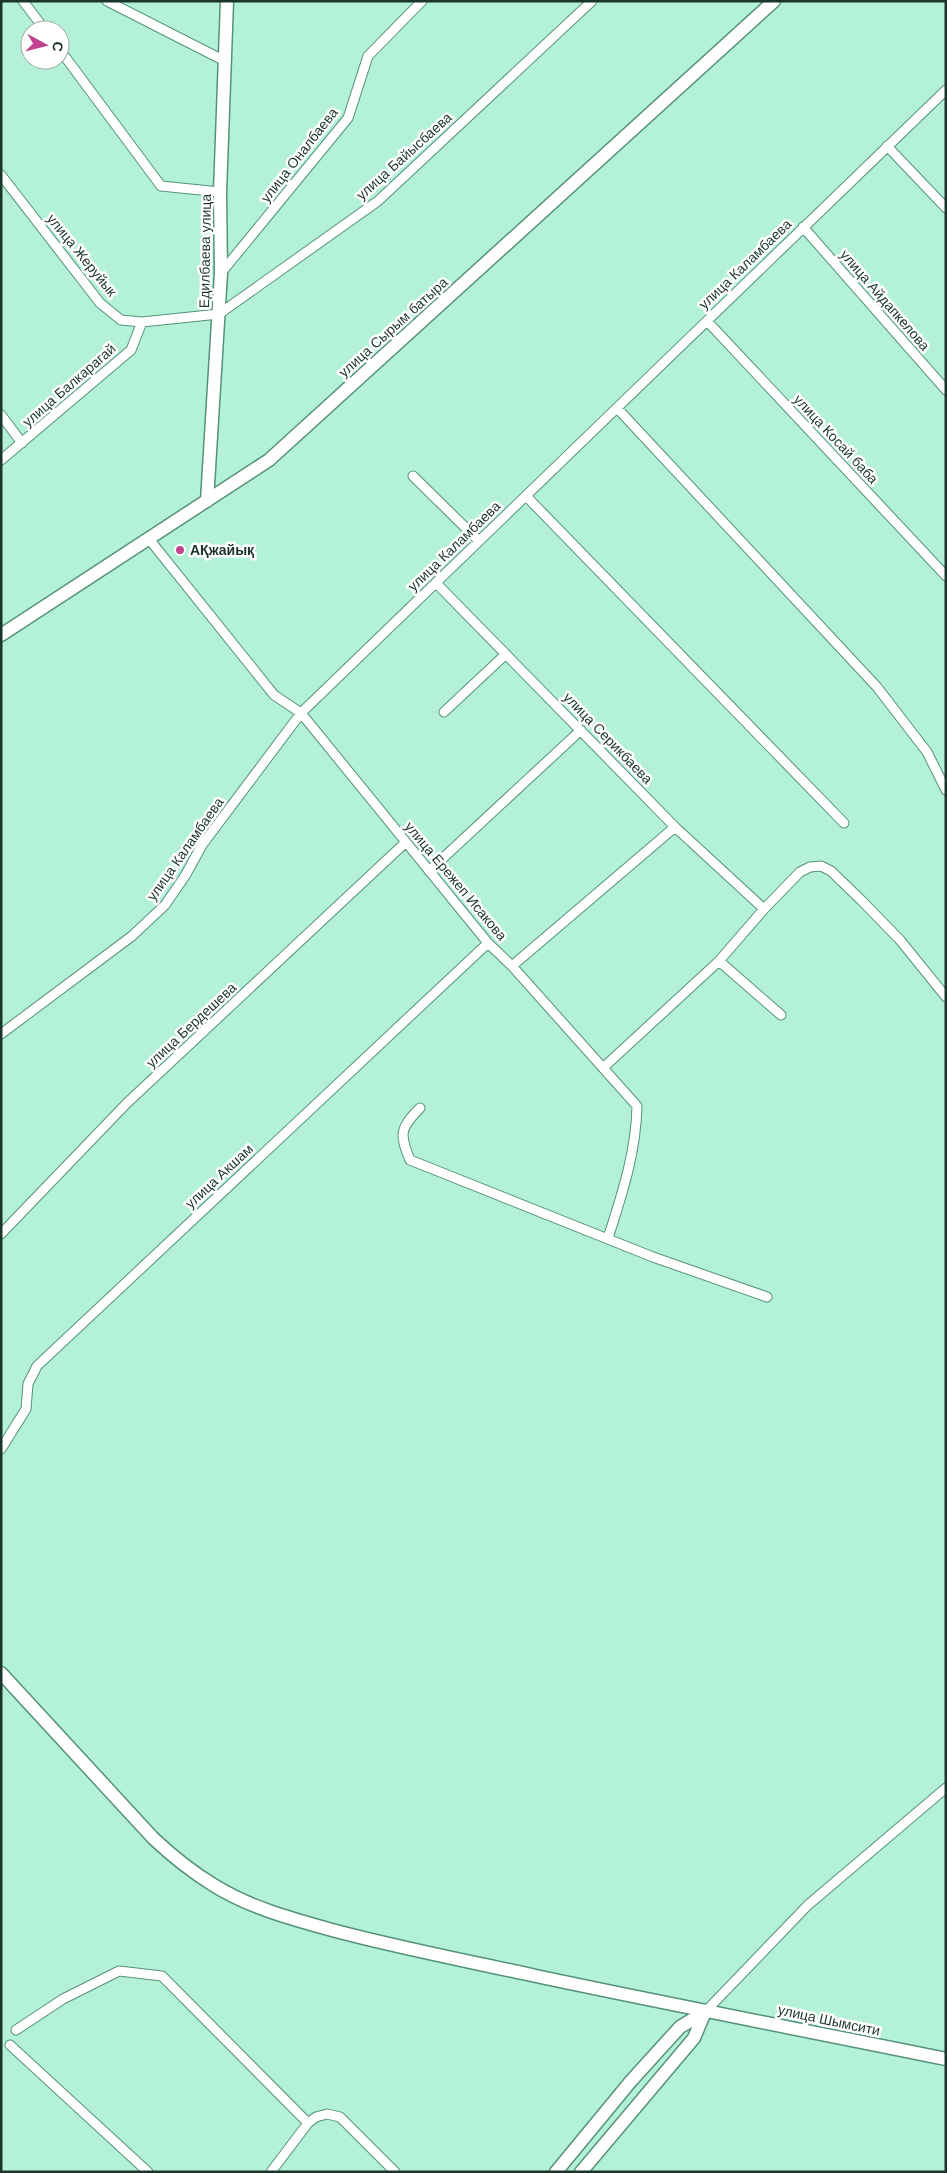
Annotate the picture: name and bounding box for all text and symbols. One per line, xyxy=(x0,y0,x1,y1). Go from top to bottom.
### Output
north arrow xyxy=(20,20,70,70)
text: С xyxy=(49,41,66,53)
street label: улица Оналбаева xyxy=(257,104,341,205)
street label: улица Байысбаева xyxy=(353,109,455,203)
street label: Едилбаева улица xyxy=(196,194,214,308)
street label: улица Жеруйык xyxy=(44,211,121,300)
street label: улица Каламбаева xyxy=(696,216,795,312)
street label: улица Айдапкелова xyxy=(837,247,933,354)
street label: улица Сырым батыра xyxy=(335,274,451,380)
street label: улица Балкарагай xyxy=(19,340,119,430)
street label: улица Косай баба xyxy=(791,391,881,487)
street label: улица Каламбаева xyxy=(405,498,504,594)
place label: АҚжайық xyxy=(190,542,254,558)
marker: АҚжайық xyxy=(174,544,186,556)
street label: улица Серикбаева xyxy=(560,689,656,787)
street label: улица Каламбаева xyxy=(143,794,227,904)
street label: улица Ережеп Исакова xyxy=(402,819,510,944)
street label: улица Бердешева xyxy=(143,979,239,1071)
street label: улица Акшам xyxy=(182,1141,256,1211)
street label: улица Шымсити xyxy=(776,2001,882,2039)

